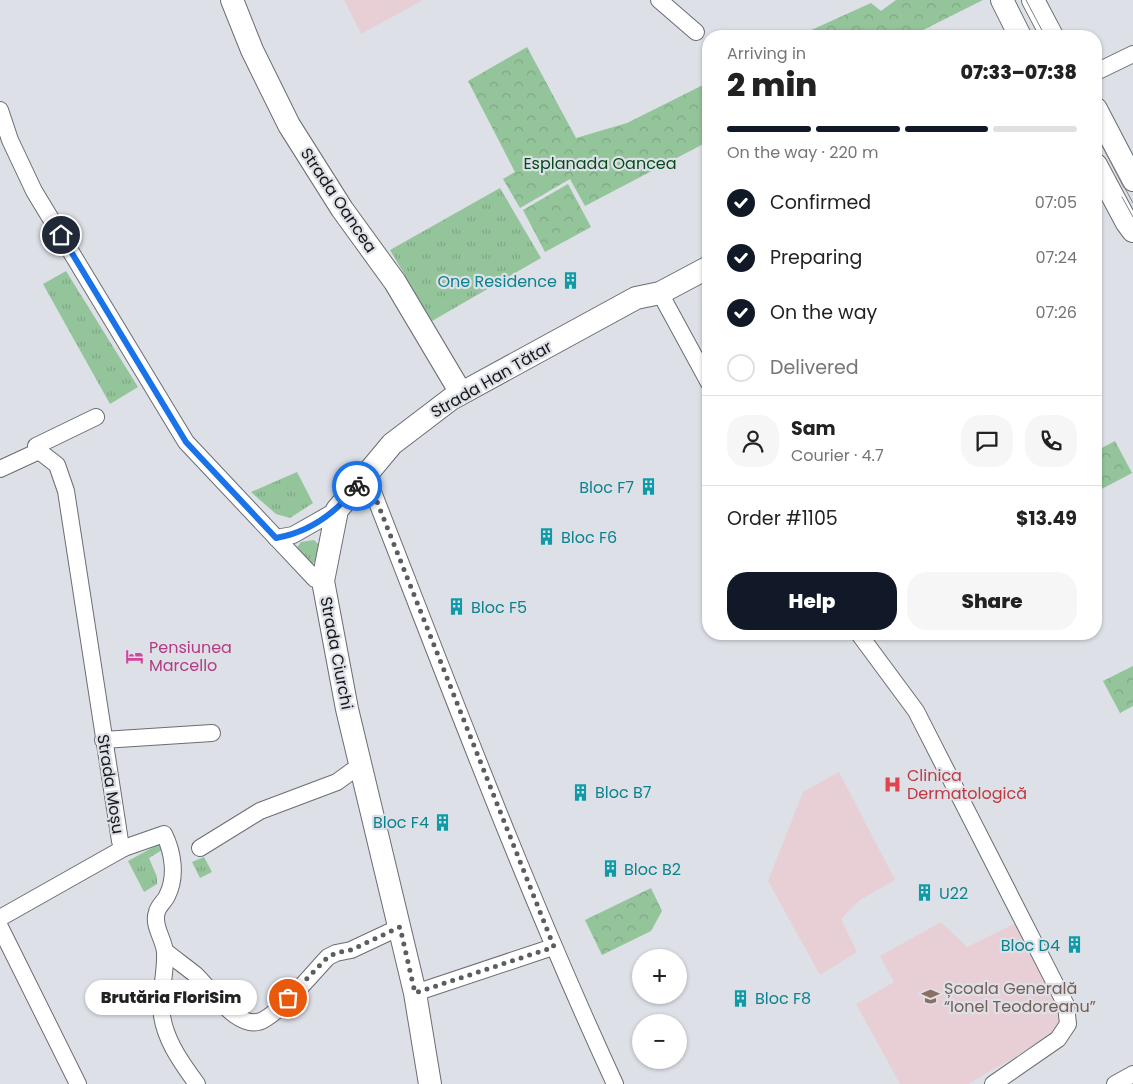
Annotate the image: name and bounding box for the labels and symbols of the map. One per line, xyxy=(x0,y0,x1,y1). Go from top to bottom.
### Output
street label: Strada Oancea xyxy=(295,143,382,257)
park label: Esplanada Oancea xyxy=(523,152,677,175)
pin xyxy=(40,214,82,256)
place label: One Residence xyxy=(437,270,557,293)
building icon: One Residence xyxy=(561,271,581,291)
street label: Strada Han Tătar xyxy=(426,335,556,423)
courier xyxy=(332,461,382,511)
place label: Bloc F7 xyxy=(579,476,634,499)
building icon: Bloc F7 xyxy=(638,477,658,497)
place label: Bloc F6 xyxy=(561,526,617,549)
building icon: Bloc F6 xyxy=(537,527,557,547)
street label: Strada Ciurchi xyxy=(314,595,359,711)
place label: Bloc F5 xyxy=(471,596,527,619)
building icon: Bloc F5 xyxy=(447,597,467,617)
place label: Pensiunea Marcello xyxy=(149,636,232,677)
hotel icon: Pensiunea Marcello xyxy=(125,646,145,666)
street label: Strada Moșu xyxy=(91,733,130,836)
place label: Clinica Dermatologică xyxy=(907,764,1027,805)
hospital icon: Clinica Dermatologică xyxy=(883,774,903,794)
place label: Bloc B7 xyxy=(595,781,652,804)
building icon: Bloc B7 xyxy=(571,782,591,802)
place label: Bloc F4 xyxy=(373,811,429,834)
building icon: Bloc F4 xyxy=(433,812,453,832)
place label: Bloc B2 xyxy=(624,858,681,881)
building icon: Bloc B2 xyxy=(600,859,620,879)
place label: U22 xyxy=(939,882,968,905)
building icon: U22 xyxy=(915,883,935,903)
place label: Bloc D4 xyxy=(1001,934,1060,957)
building icon: Bloc D4 xyxy=(1064,935,1084,955)
pin xyxy=(267,977,309,1019)
place label: Școala Generală “Ionel Teodoreanu” xyxy=(944,977,1096,1018)
callout: Brutăria FloriSim xyxy=(86,980,258,1016)
place label: Bloc F8 xyxy=(755,987,811,1010)
school or university icon: Școala Generală “Ionel Teodoreanu” xyxy=(920,987,940,1007)
building icon: Bloc F8 xyxy=(731,988,751,1008)

